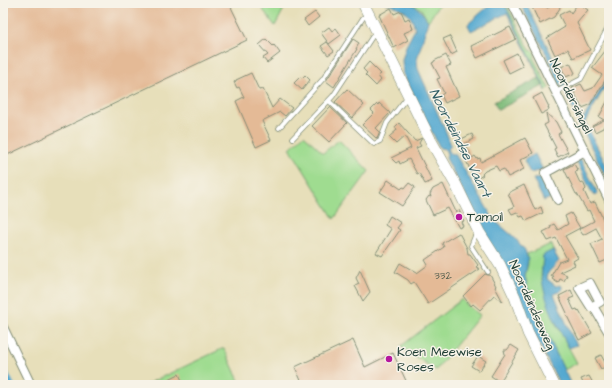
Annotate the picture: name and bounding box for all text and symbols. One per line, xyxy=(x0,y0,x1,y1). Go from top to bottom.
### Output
street label: Noordersingel xyxy=(544,55,597,137)
water label: Noordeindse Vaart xyxy=(424,85,497,202)
place label: Tamoil xyxy=(467,208,503,226)
marker: Tamoil xyxy=(454,212,464,222)
street label: Noordeindseweg xyxy=(503,257,560,353)
house number: 332 xyxy=(434,268,452,283)
place label: Koen Meewise Roses xyxy=(397,343,482,376)
marker: Koen Meewise Roses xyxy=(384,354,394,364)

